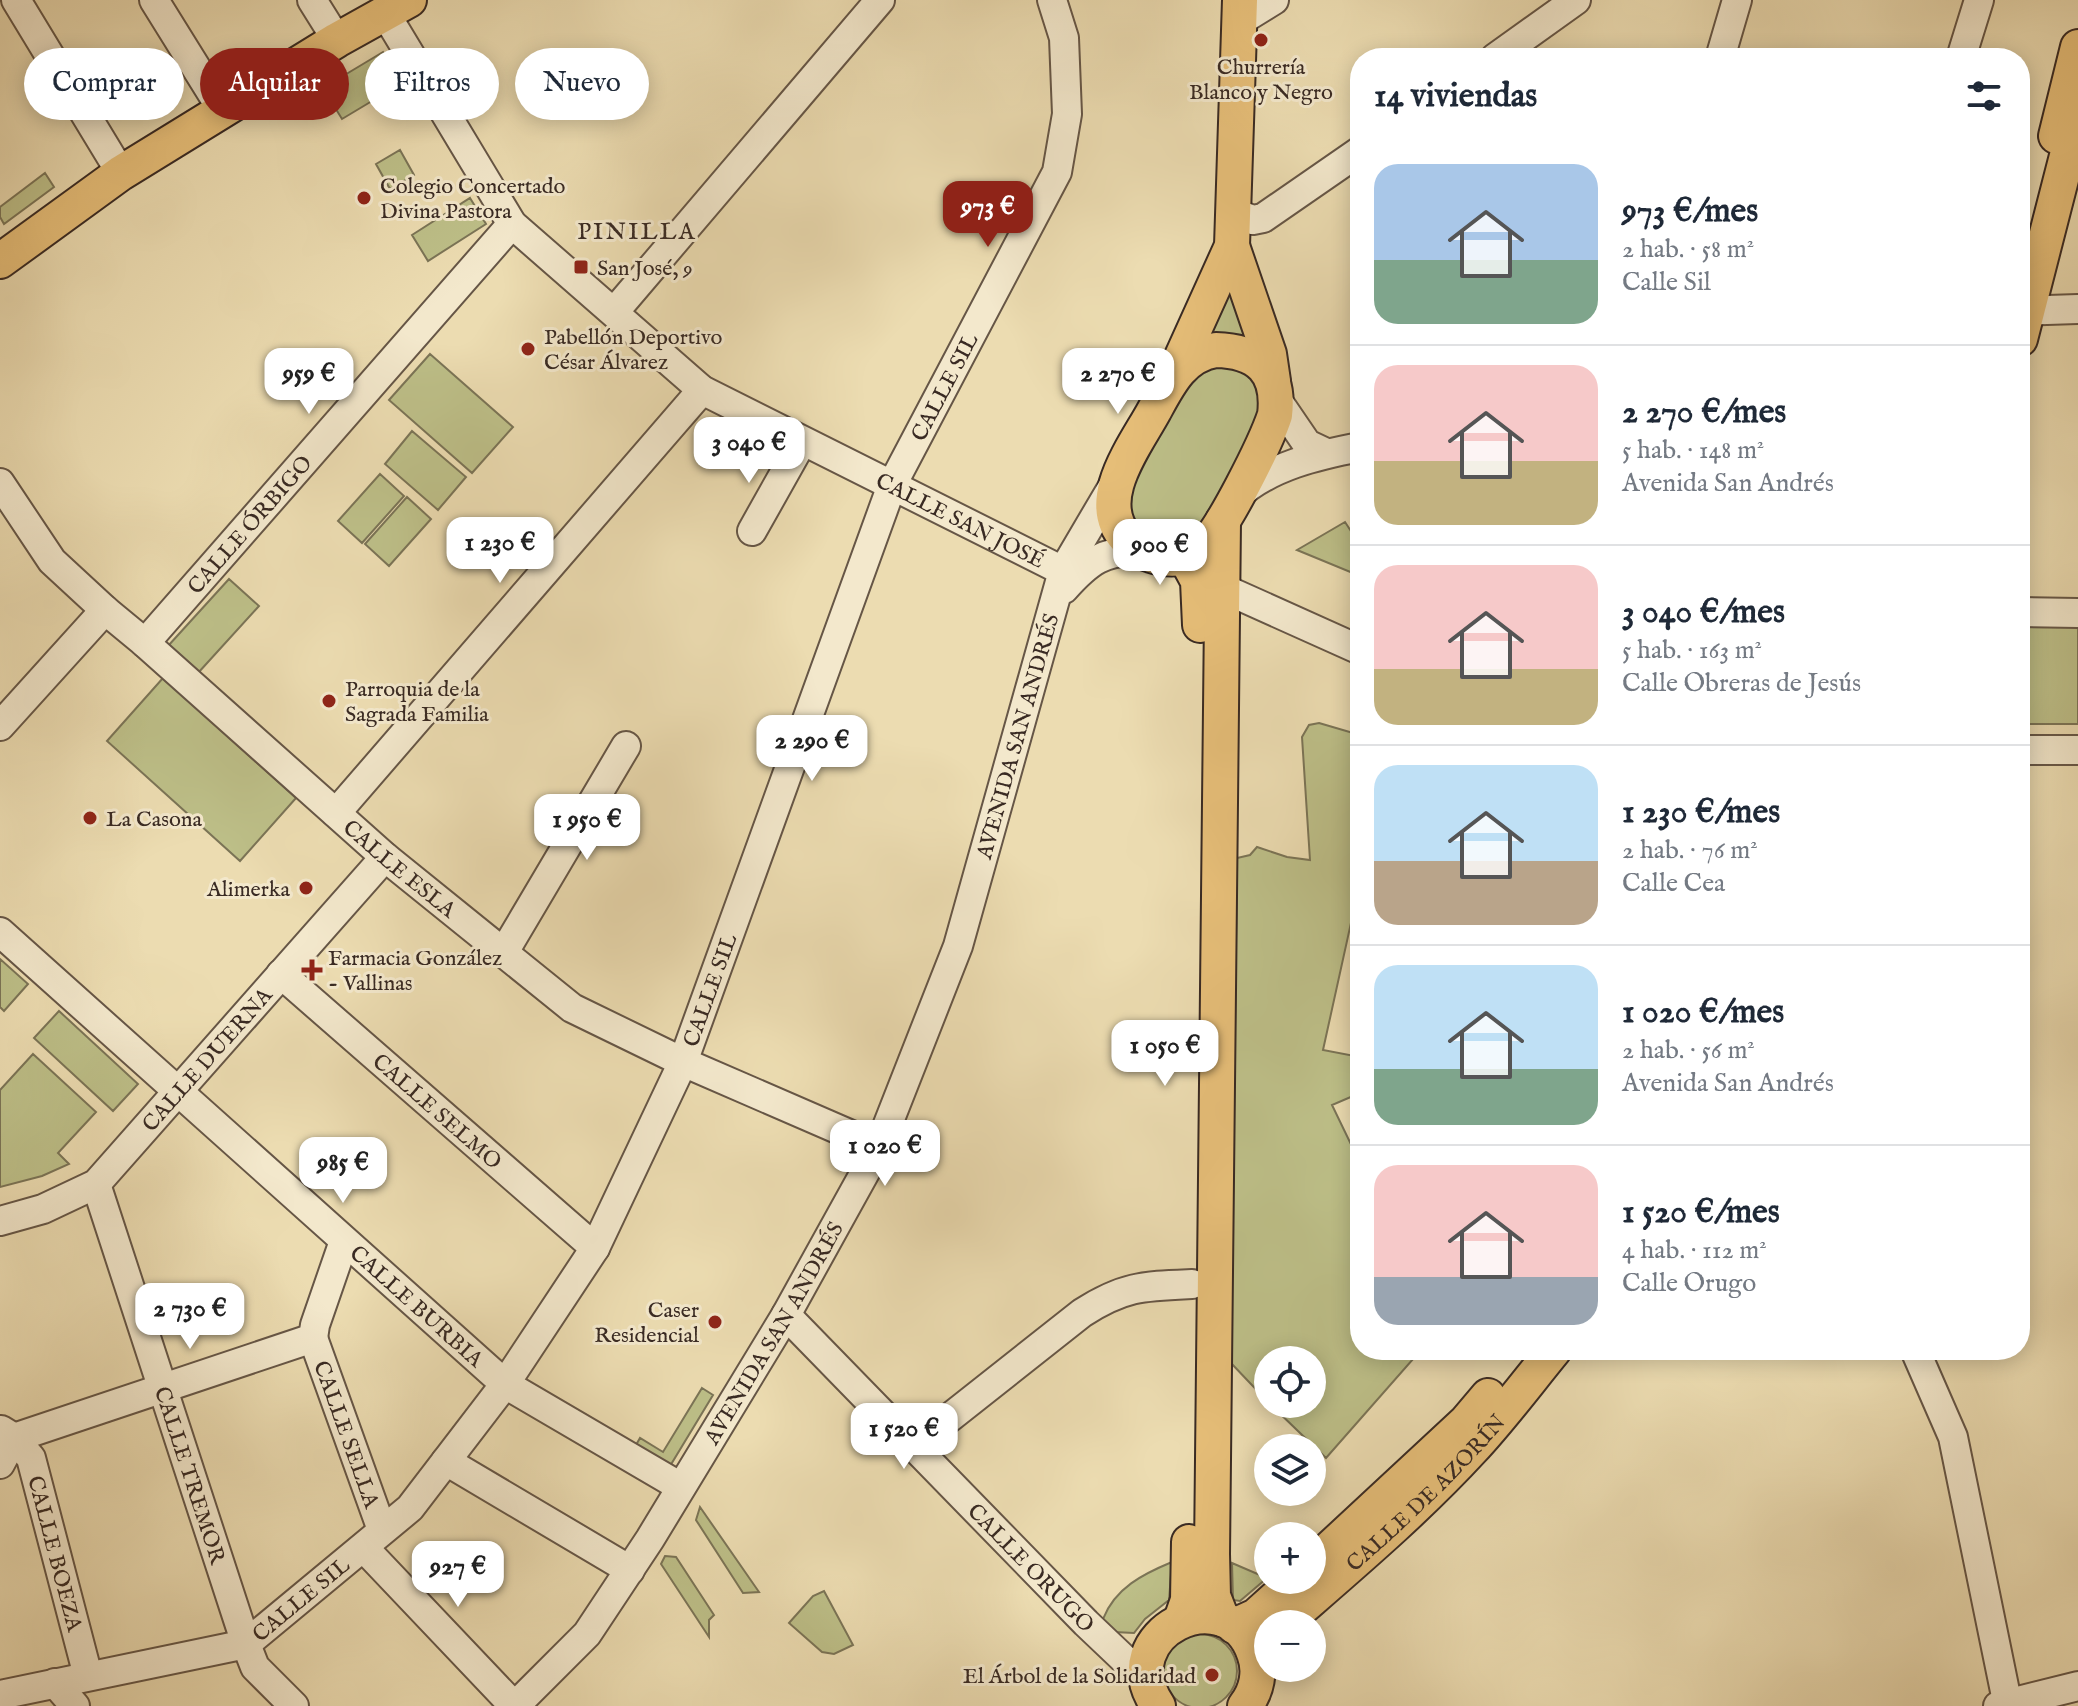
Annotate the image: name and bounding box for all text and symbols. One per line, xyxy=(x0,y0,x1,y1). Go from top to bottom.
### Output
marker: Churrería Blanco y Negro xyxy=(1252,31,1270,49)
chip: Comprar xyxy=(24,48,184,120)
chip: Alquilar xyxy=(200,48,349,120)
chip: Filtros xyxy=(365,48,499,120)
chip: Nuevo xyxy=(515,48,649,120)
place label: Churrería Blanco y Negro xyxy=(1189,54,1333,107)
icon: filters xyxy=(1962,74,2006,118)
text: 14 viviendas xyxy=(1374,75,1537,118)
place label: Colegio Concertado Divina Pastora xyxy=(380,173,566,226)
pin: 973 € xyxy=(932,181,1044,249)
marker: Colegio Concertado Divina Pastora xyxy=(355,189,373,207)
text: 973 € xyxy=(961,190,1015,223)
text: 973 €/mes xyxy=(1622,190,1758,233)
icon: home xyxy=(1438,196,1534,292)
district label: PINILLA xyxy=(577,217,697,248)
text: 2 hab. · 58 m² xyxy=(1622,233,1754,266)
place label: San José, 9 xyxy=(597,255,693,283)
marker: San José, 9 xyxy=(572,258,590,276)
text: Calle Sil xyxy=(1622,266,1711,299)
place label: Pabellón Deportivo César Álvarez xyxy=(544,324,723,377)
street label: CALLE SIL xyxy=(906,329,986,447)
marker: Pabellón Deportivo César Álvarez xyxy=(519,340,537,358)
pin: 959 € xyxy=(253,348,365,416)
pin: 2 270 € xyxy=(1044,348,1192,416)
text: 959 € xyxy=(282,357,336,390)
text: 2 270 € xyxy=(1080,357,1156,390)
text: 2 270 €/mes xyxy=(1622,391,1786,434)
icon: home xyxy=(1438,397,1534,493)
pin: 3 040 € xyxy=(675,417,823,485)
text: 3 040 € xyxy=(712,426,786,459)
text: 5 hab. · 148 m² xyxy=(1622,434,1764,467)
street label: CALLE ÓRBIGO xyxy=(182,450,319,601)
street label: CALLE SAN JOSÉ xyxy=(871,467,1049,576)
text: Avenida San Andrés xyxy=(1622,467,1834,500)
pin: 1 230 € xyxy=(426,517,574,585)
pin: 900 € xyxy=(1104,519,1216,587)
text: 1 230 € xyxy=(465,526,535,559)
text: 900 € xyxy=(1131,528,1189,561)
text: 3 040 €/mes xyxy=(1622,591,1785,634)
icon: home xyxy=(1438,597,1534,693)
street label: AVENIDA SAN ANDRÉS xyxy=(971,611,1066,863)
text: 5 hab. · 163 m² xyxy=(1622,634,1762,667)
text: Calle Obreras de Jesús xyxy=(1622,667,1861,700)
place label: Parroquia de la Sagrada Familia xyxy=(345,676,489,729)
marker: Parroquia de la Sagrada Familia xyxy=(320,692,338,710)
pin: 2 290 € xyxy=(738,715,886,783)
text: 2 290 € xyxy=(774,724,850,757)
text: 1 230 €/mes xyxy=(1622,791,1780,834)
pin: 1 950 € xyxy=(513,794,661,862)
icon: home xyxy=(1438,797,1534,893)
text: 1 950 € xyxy=(552,803,622,836)
place label: La Casona xyxy=(106,806,202,834)
marker: La Casona xyxy=(81,809,99,827)
street label: CALLE ESLA xyxy=(336,814,462,926)
text: 2 hab. · 76 m² xyxy=(1622,834,1758,867)
text: Calle Cea xyxy=(1622,867,1725,900)
place label: Alimerka xyxy=(206,876,290,904)
marker: Alimerka xyxy=(297,879,315,897)
street label: CALLE SIL xyxy=(678,930,744,1051)
place label: Farmacia González - Vallinas xyxy=(328,945,502,998)
marker: Farmacia González - Vallinas xyxy=(303,961,321,979)
street label: CALLE DUERNA xyxy=(137,982,280,1138)
text: 1 020 €/mes xyxy=(1622,991,1784,1034)
icon: home xyxy=(1438,997,1534,1093)
pin: 1 050 € xyxy=(1091,1020,1239,1088)
text: 1 050 € xyxy=(1129,1029,1201,1062)
text: 2 hab. · 56 m² xyxy=(1622,1034,1755,1067)
street label: CALLE SELMO xyxy=(366,1048,507,1176)
text: Avenida San Andrés xyxy=(1622,1067,1834,1100)
pin: 1 020 € xyxy=(811,1120,959,1188)
text: 1 020 € xyxy=(848,1129,922,1162)
pin: 985 € xyxy=(287,1137,399,1205)
text: 985 € xyxy=(317,1146,369,1179)
text: 1 520 €/mes xyxy=(1622,1191,1780,1234)
icon: home xyxy=(1438,1197,1534,1293)
street label: AVENIDA SAN ANDRÉS xyxy=(698,1217,851,1451)
text: 4 hab. · 112 m² xyxy=(1622,1234,1767,1267)
street label: CALLE BURBIA xyxy=(343,1240,490,1375)
text: Calle Orugo xyxy=(1622,1267,1756,1300)
pin: 2 730 € xyxy=(116,1283,264,1351)
text: 2 730 € xyxy=(153,1292,227,1325)
place label: Caser Residencial xyxy=(594,1297,699,1350)
marker: Caser Residencial xyxy=(706,1313,724,1331)
map controls xyxy=(1254,1346,1326,1682)
button: locate xyxy=(1254,1346,1326,1418)
street label: CALLE SELLA xyxy=(306,1357,385,1513)
street label: CALLE TREMOR xyxy=(147,1383,231,1569)
pin: 1 520 € xyxy=(830,1403,978,1471)
street label: CALLE DE AZORÍN xyxy=(1341,1409,1512,1578)
text: 1 520 € xyxy=(869,1412,939,1445)
button: layers xyxy=(1254,1434,1326,1506)
street label: CALLE BOEZA xyxy=(20,1473,88,1636)
street label: CALLE ORUGO xyxy=(961,1498,1099,1639)
button: + xyxy=(1254,1522,1326,1594)
pin: 927 € xyxy=(402,1541,514,1609)
text: 927 € xyxy=(430,1550,486,1583)
street label: CALLE SIL xyxy=(247,1552,356,1649)
button: − xyxy=(1254,1610,1326,1682)
place label: El Árbol de la Solidaridad xyxy=(963,1663,1196,1691)
marker: El Árbol de la Solidaridad xyxy=(1203,1666,1221,1684)

